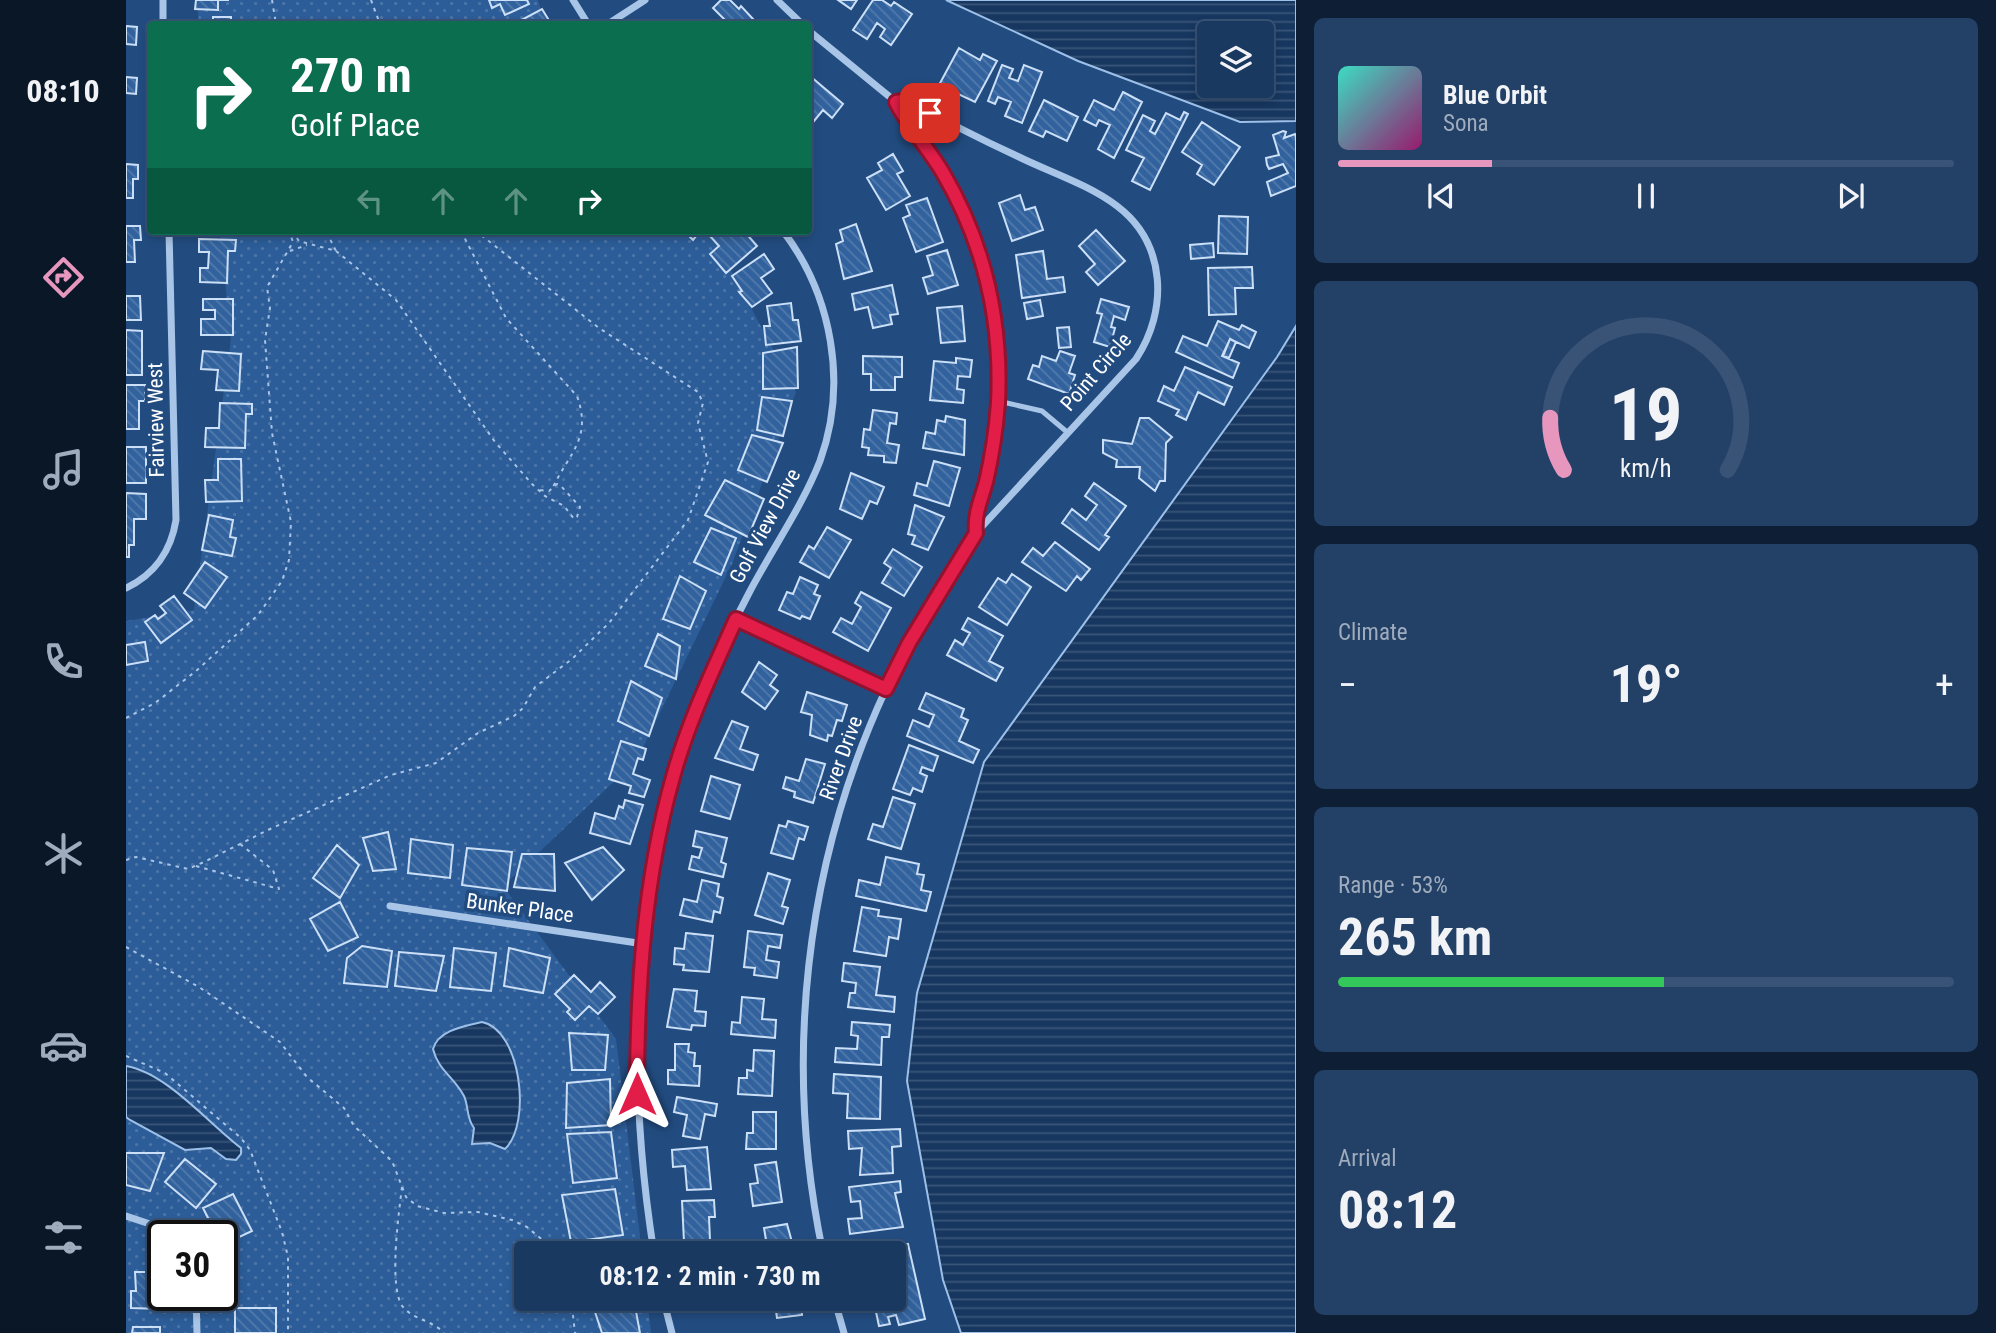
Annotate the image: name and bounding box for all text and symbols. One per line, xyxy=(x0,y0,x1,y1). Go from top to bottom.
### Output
map controls xyxy=(1197,21,1274,98)
button: layers xyxy=(1197,21,1274,98)
text: 270 m xyxy=(290,47,412,104)
icon: right xyxy=(175,49,266,140)
text: 08:10 xyxy=(26,72,100,110)
text: Blue Orbit xyxy=(1443,80,1547,110)
pin xyxy=(900,83,960,143)
icon: arrive xyxy=(911,94,949,132)
text: Golf Place xyxy=(290,106,420,144)
text: Sona xyxy=(1443,110,1489,137)
icon: previous xyxy=(1422,177,1460,215)
icon: pause xyxy=(1627,177,1665,215)
icon: next xyxy=(1832,177,1870,215)
icon: left xyxy=(351,182,389,220)
icon: ahead xyxy=(424,182,462,220)
icon: ahead xyxy=(497,182,535,220)
icon: right xyxy=(570,182,608,220)
icon: directions xyxy=(39,253,88,302)
street label: Point Circle xyxy=(1056,328,1136,416)
street label: Fairview West xyxy=(143,362,169,478)
text: 19 xyxy=(1609,372,1683,458)
icon: music xyxy=(39,445,88,494)
text: km/h xyxy=(1620,453,1672,482)
street label: Golf View Drive xyxy=(725,465,805,587)
text: Climate xyxy=(1338,619,1408,646)
icon: phone xyxy=(39,637,88,686)
text: 19° xyxy=(1610,654,1682,715)
text: − xyxy=(1338,663,1357,707)
text: + xyxy=(1935,663,1954,707)
street label: River Drive xyxy=(815,713,867,803)
icon: climate xyxy=(39,829,88,878)
text: Range · 53% xyxy=(1338,872,1448,899)
street label: Bunker Place xyxy=(465,889,575,927)
text: 265 km xyxy=(1338,907,1492,968)
icon: car xyxy=(39,1021,88,1070)
position arrow xyxy=(600,1057,674,1131)
text: Arrival xyxy=(1338,1145,1397,1172)
text: 08:12 xyxy=(1338,1180,1457,1241)
icon: filters xyxy=(39,1213,88,1262)
speed limit sign: 30 xyxy=(147,1220,238,1311)
text: 08:12 · 2 min · 730 m xyxy=(600,1261,820,1291)

